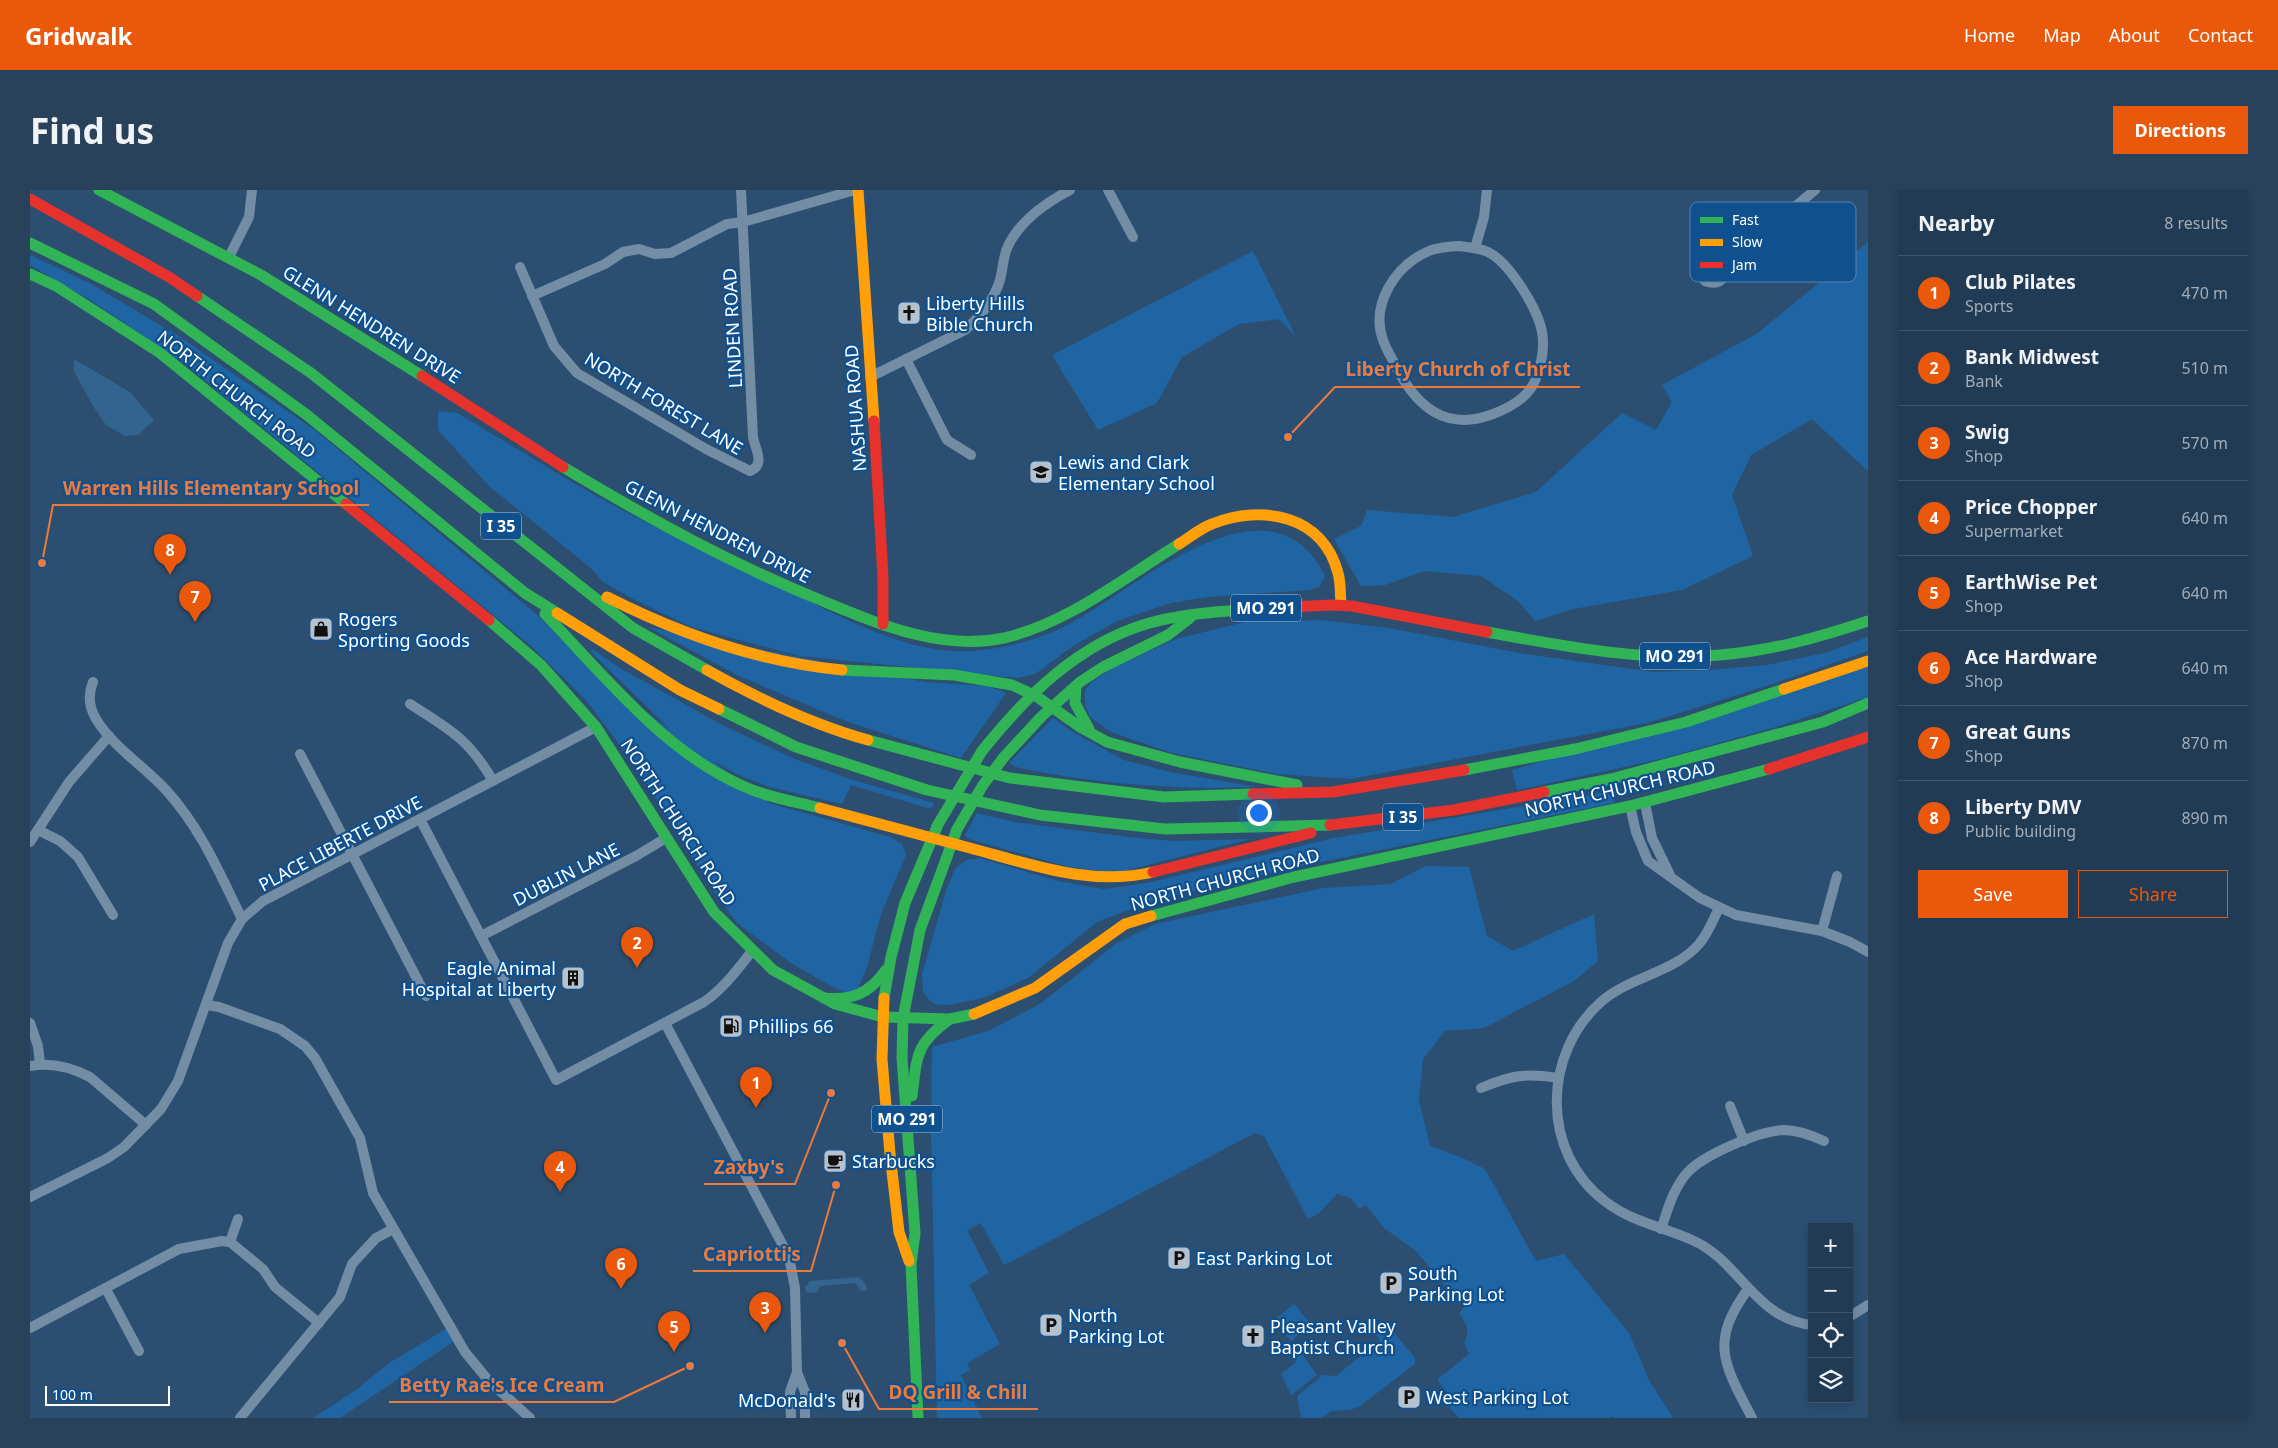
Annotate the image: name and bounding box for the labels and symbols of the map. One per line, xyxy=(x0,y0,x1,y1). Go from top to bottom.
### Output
legend xyxy=(1690,202,1856,282)
text: Fast xyxy=(1732,210,1759,229)
text: Slow xyxy=(1732,232,1763,251)
text: Jam xyxy=(1730,255,1757,274)
street label: GLENN HENDREN DRIVE xyxy=(278,259,466,389)
street label: LINDEN ROAD xyxy=(717,267,747,389)
place label: Liberty Hills Bible Church xyxy=(926,291,1033,336)
church icon: Liberty Hills Bible Church xyxy=(896,300,922,326)
street label: NORTH CHURCH ROAD xyxy=(153,325,321,463)
street label: NASHUA ROAD xyxy=(839,344,871,472)
street label: NORTH FOREST LANE xyxy=(580,346,748,460)
callout: Liberty Church of Christ xyxy=(1335,353,1580,387)
text: Liberty Church of Christ xyxy=(1346,356,1570,382)
place label: Lewis and Clark Elementary School xyxy=(1058,450,1215,495)
school or university icon: Lewis and Clark Elementary School xyxy=(1028,459,1054,485)
callout: Warren Hills Elementary School xyxy=(53,471,369,505)
street label: GLENN HENDREN DRIVE xyxy=(621,474,815,588)
text: Warren Hills Elementary School xyxy=(63,475,359,501)
road number: I 35 xyxy=(481,512,521,540)
pin: 8 xyxy=(154,534,186,575)
pin: 7 xyxy=(179,581,211,622)
road number: MO 291 xyxy=(1231,594,1301,622)
place label: Rogers Sporting Goods xyxy=(338,607,470,652)
shop icon: Rogers Sporting Goods xyxy=(308,616,334,642)
road number: MO 291 xyxy=(1640,642,1710,670)
street label: NORTH CHURCH ROAD xyxy=(616,734,742,910)
street label: NORTH CHURCH ROAD xyxy=(1522,754,1718,822)
street label: PLACE LIBERTE DRIVE xyxy=(254,790,426,896)
your location xyxy=(1246,800,1272,826)
road number: I 35 xyxy=(1383,804,1423,830)
street label: DUBLIN LANE xyxy=(509,837,623,911)
street label: NORTH CHURCH ROAD xyxy=(1128,842,1322,916)
pin: 2 xyxy=(621,927,653,968)
place label: Eagle Animal Hospital at Liberty xyxy=(402,956,557,1001)
building icon: Eagle Animal Hospital at Liberty xyxy=(560,965,586,991)
fuel station icon: Phillips 66 xyxy=(718,1013,744,1039)
place label: Phillips 66 xyxy=(748,1014,834,1038)
pin: 1 xyxy=(740,1067,772,1108)
road number: MO 291 xyxy=(872,1106,942,1132)
cafe icon: Starbucks xyxy=(822,1148,848,1174)
place label: Starbucks xyxy=(852,1149,935,1173)
callout: Zaxby's xyxy=(704,1150,795,1184)
pin: 4 xyxy=(544,1151,576,1192)
text: Zaxby's xyxy=(714,1154,784,1180)
callout: Capriotti's xyxy=(693,1237,811,1271)
text: Capriotti's xyxy=(703,1241,801,1267)
parking icon: East Parking Lot xyxy=(1166,1245,1192,1271)
place label: East Parking Lot xyxy=(1196,1246,1333,1270)
pin: 6 xyxy=(605,1248,637,1289)
place label: South Parking Lot xyxy=(1408,1261,1505,1306)
parking icon: South Parking Lot xyxy=(1378,1270,1404,1296)
pin: 3 xyxy=(749,1292,781,1333)
place label: North Parking Lot xyxy=(1068,1303,1165,1348)
pin: 5 xyxy=(658,1311,690,1352)
parking icon: North Parking Lot xyxy=(1038,1312,1064,1338)
place label: Pleasant Valley Baptist Church xyxy=(1270,1314,1396,1359)
church icon: Pleasant Valley Baptist Church xyxy=(1240,1323,1266,1349)
callout: Betty Rae's Ice Cream xyxy=(389,1368,614,1402)
text: Betty Rae's Ice Cream xyxy=(399,1372,605,1398)
callout: DQ Grill & Chill xyxy=(879,1375,1038,1409)
text: DQ Grill & Chill xyxy=(889,1379,1027,1405)
scale bar xyxy=(45,1383,170,1406)
parking icon: West Parking Lot xyxy=(1396,1384,1422,1410)
place label: West Parking Lot xyxy=(1426,1385,1569,1409)
restaurant icon: McDonald's xyxy=(840,1387,866,1413)
place label: McDonald's xyxy=(738,1388,836,1412)

